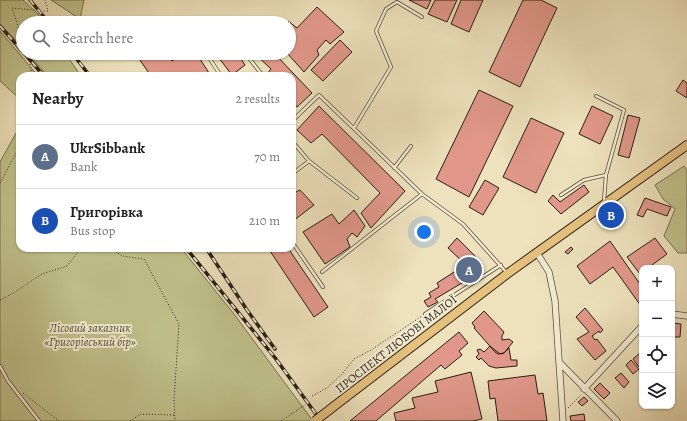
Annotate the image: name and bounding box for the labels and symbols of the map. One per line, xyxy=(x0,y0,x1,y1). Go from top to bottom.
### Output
pin: B xyxy=(598,200,624,230)
your location xyxy=(414,222,434,242)
pin: A xyxy=(456,255,482,285)
street label: ПРОСПЕКТ ЛЮБОВІ МАЛОЇ xyxy=(332,291,460,397)
park label: Лісовий заказник «Григорівський бір» xyxy=(44,320,136,350)

